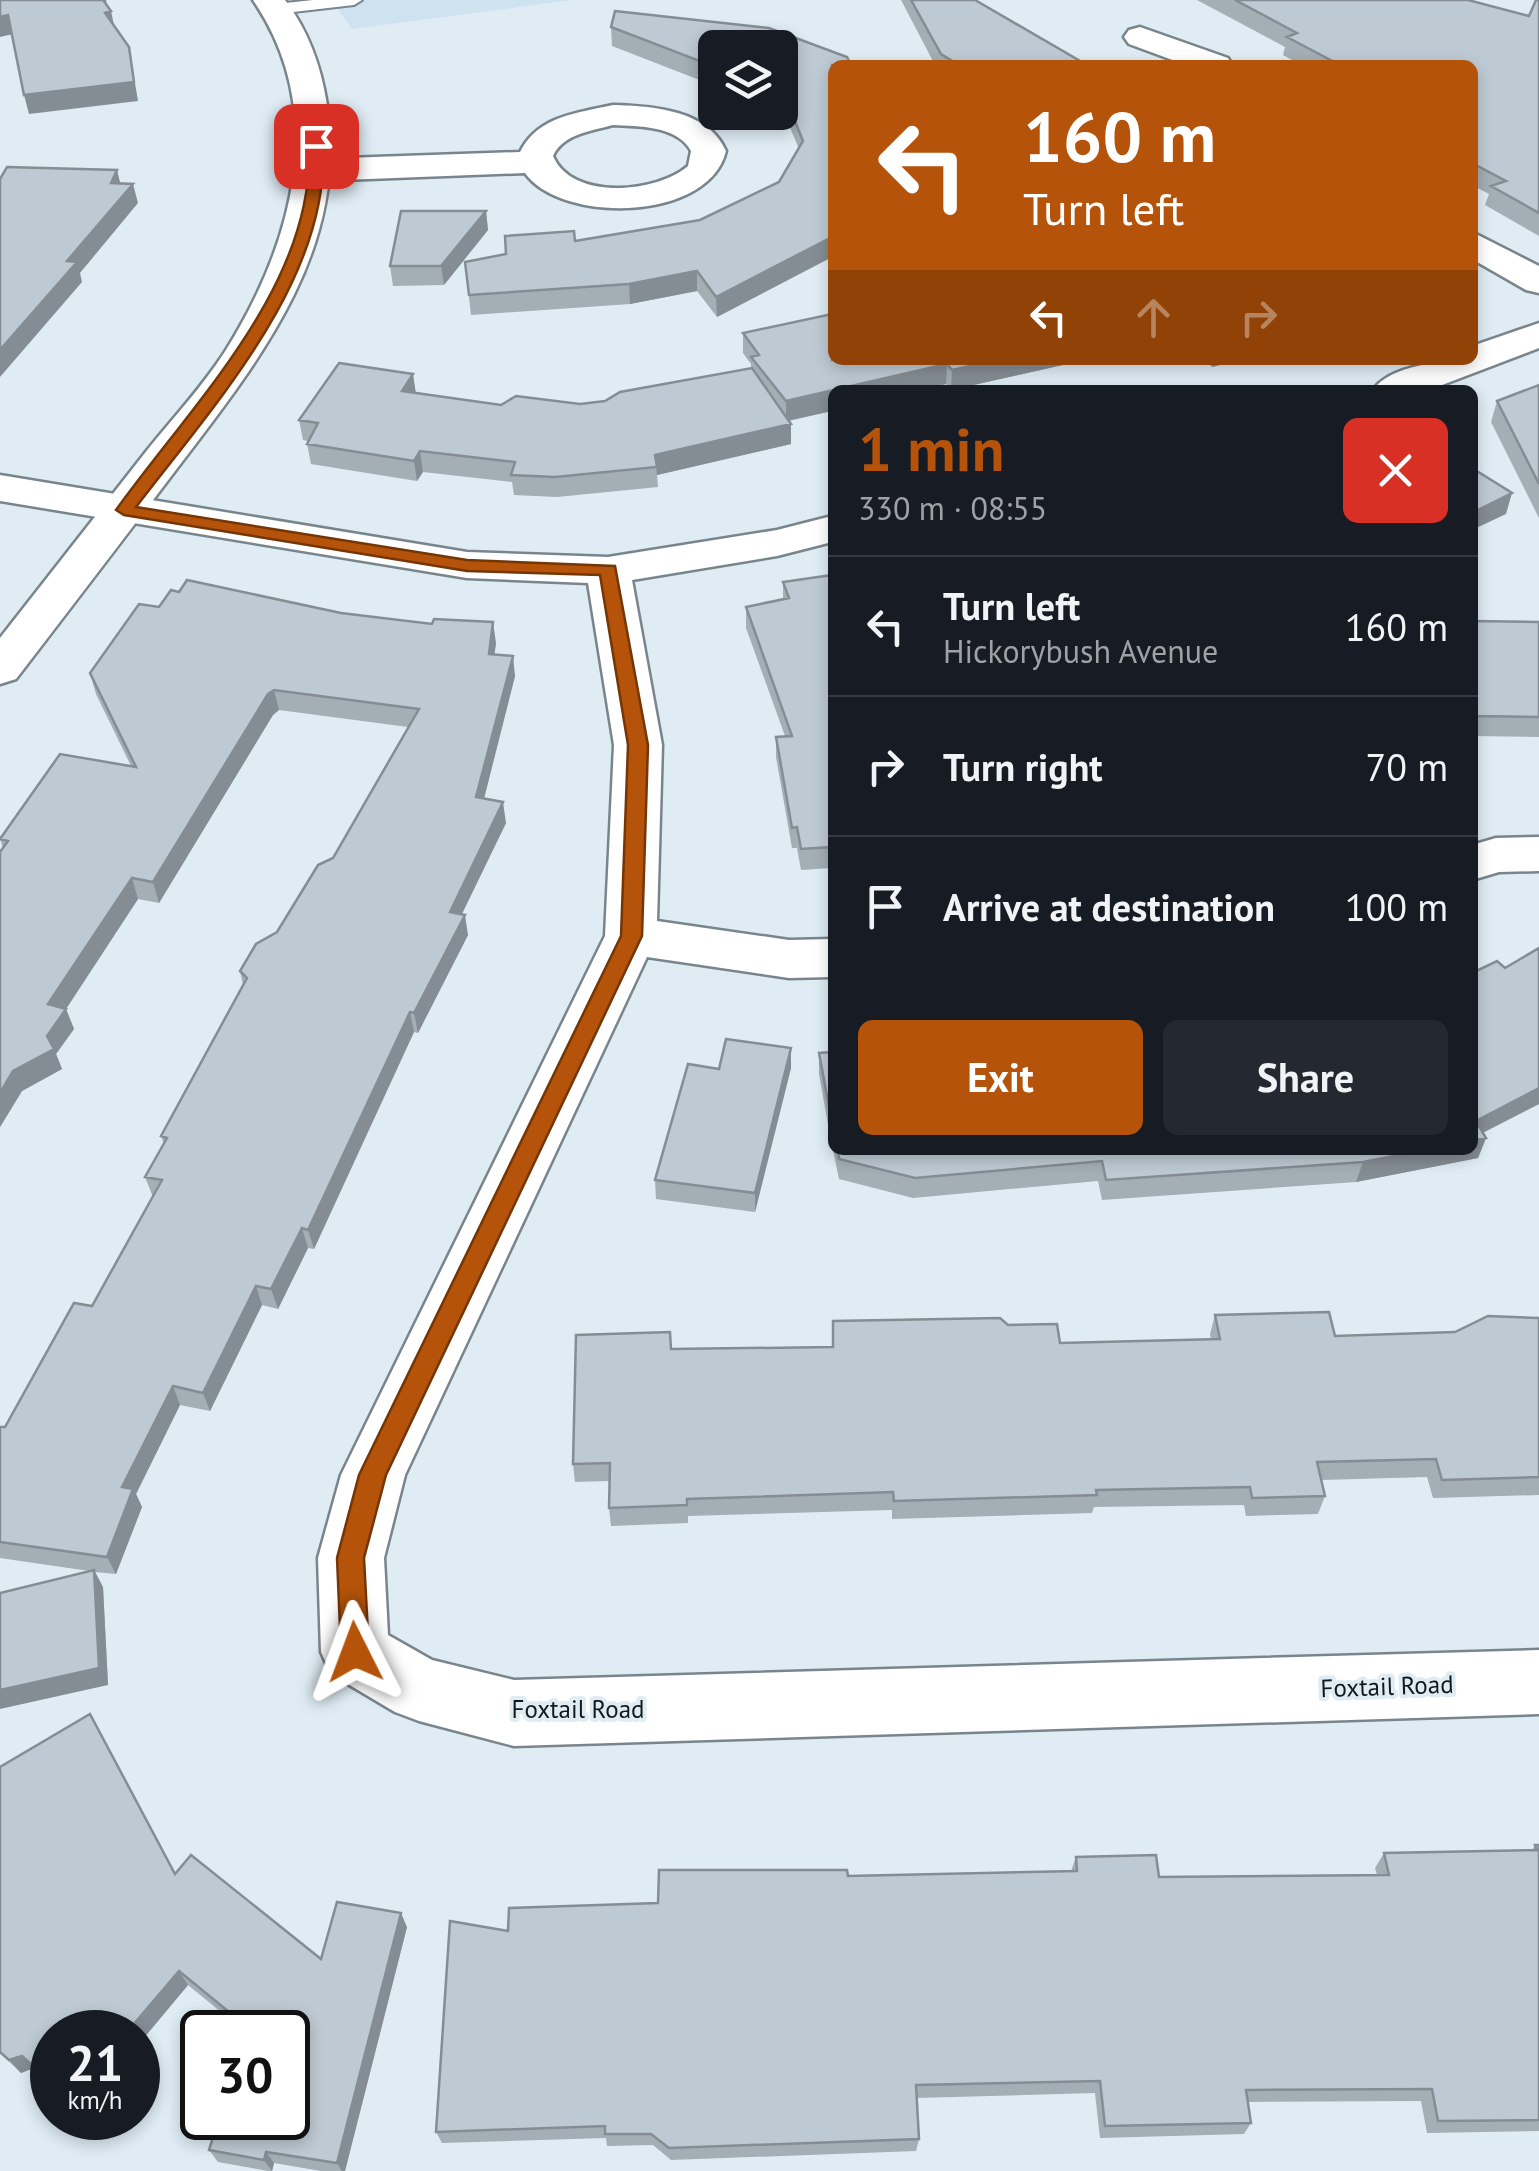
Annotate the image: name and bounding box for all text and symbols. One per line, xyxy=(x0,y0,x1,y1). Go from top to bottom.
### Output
map controls xyxy=(698,30,798,130)
button: layers xyxy=(698,30,798,130)
text: 160 m xyxy=(1023,91,1216,181)
icon: left xyxy=(858,100,988,230)
pin xyxy=(274,104,359,189)
icon: arrive xyxy=(289,119,344,174)
text: Turn left xyxy=(1023,179,1184,237)
icon: left xyxy=(1021,290,1076,345)
icon: ahead xyxy=(1126,290,1181,345)
icon: right xyxy=(1231,290,1286,345)
text: 1 min xyxy=(858,410,1004,488)
button: close xyxy=(1343,418,1448,523)
text: 330 m · 08:55 xyxy=(858,487,1047,529)
text: Turn left xyxy=(943,581,1080,630)
icon: left xyxy=(858,599,913,654)
text: 160 m xyxy=(1345,602,1448,651)
text: Hickorybush Avenue xyxy=(943,630,1218,672)
icon: right xyxy=(858,739,913,794)
text: Turn right xyxy=(943,742,1103,791)
text: 70 m xyxy=(1366,742,1448,791)
icon: arrive xyxy=(858,879,913,934)
text: Arrive at destination xyxy=(943,882,1275,931)
text: 100 m xyxy=(1345,882,1448,931)
button: Exit xyxy=(858,1020,1143,1135)
button: Share xyxy=(1163,1020,1448,1135)
position arrow xyxy=(303,1600,407,1704)
street label: Foxtail Road xyxy=(1320,1668,1454,1704)
street label: Foxtail Road xyxy=(511,1693,645,1725)
speed limit sign: 30 xyxy=(180,2010,310,2140)
text: 21 xyxy=(67,2030,123,2095)
text: km/h xyxy=(68,2084,122,2116)

